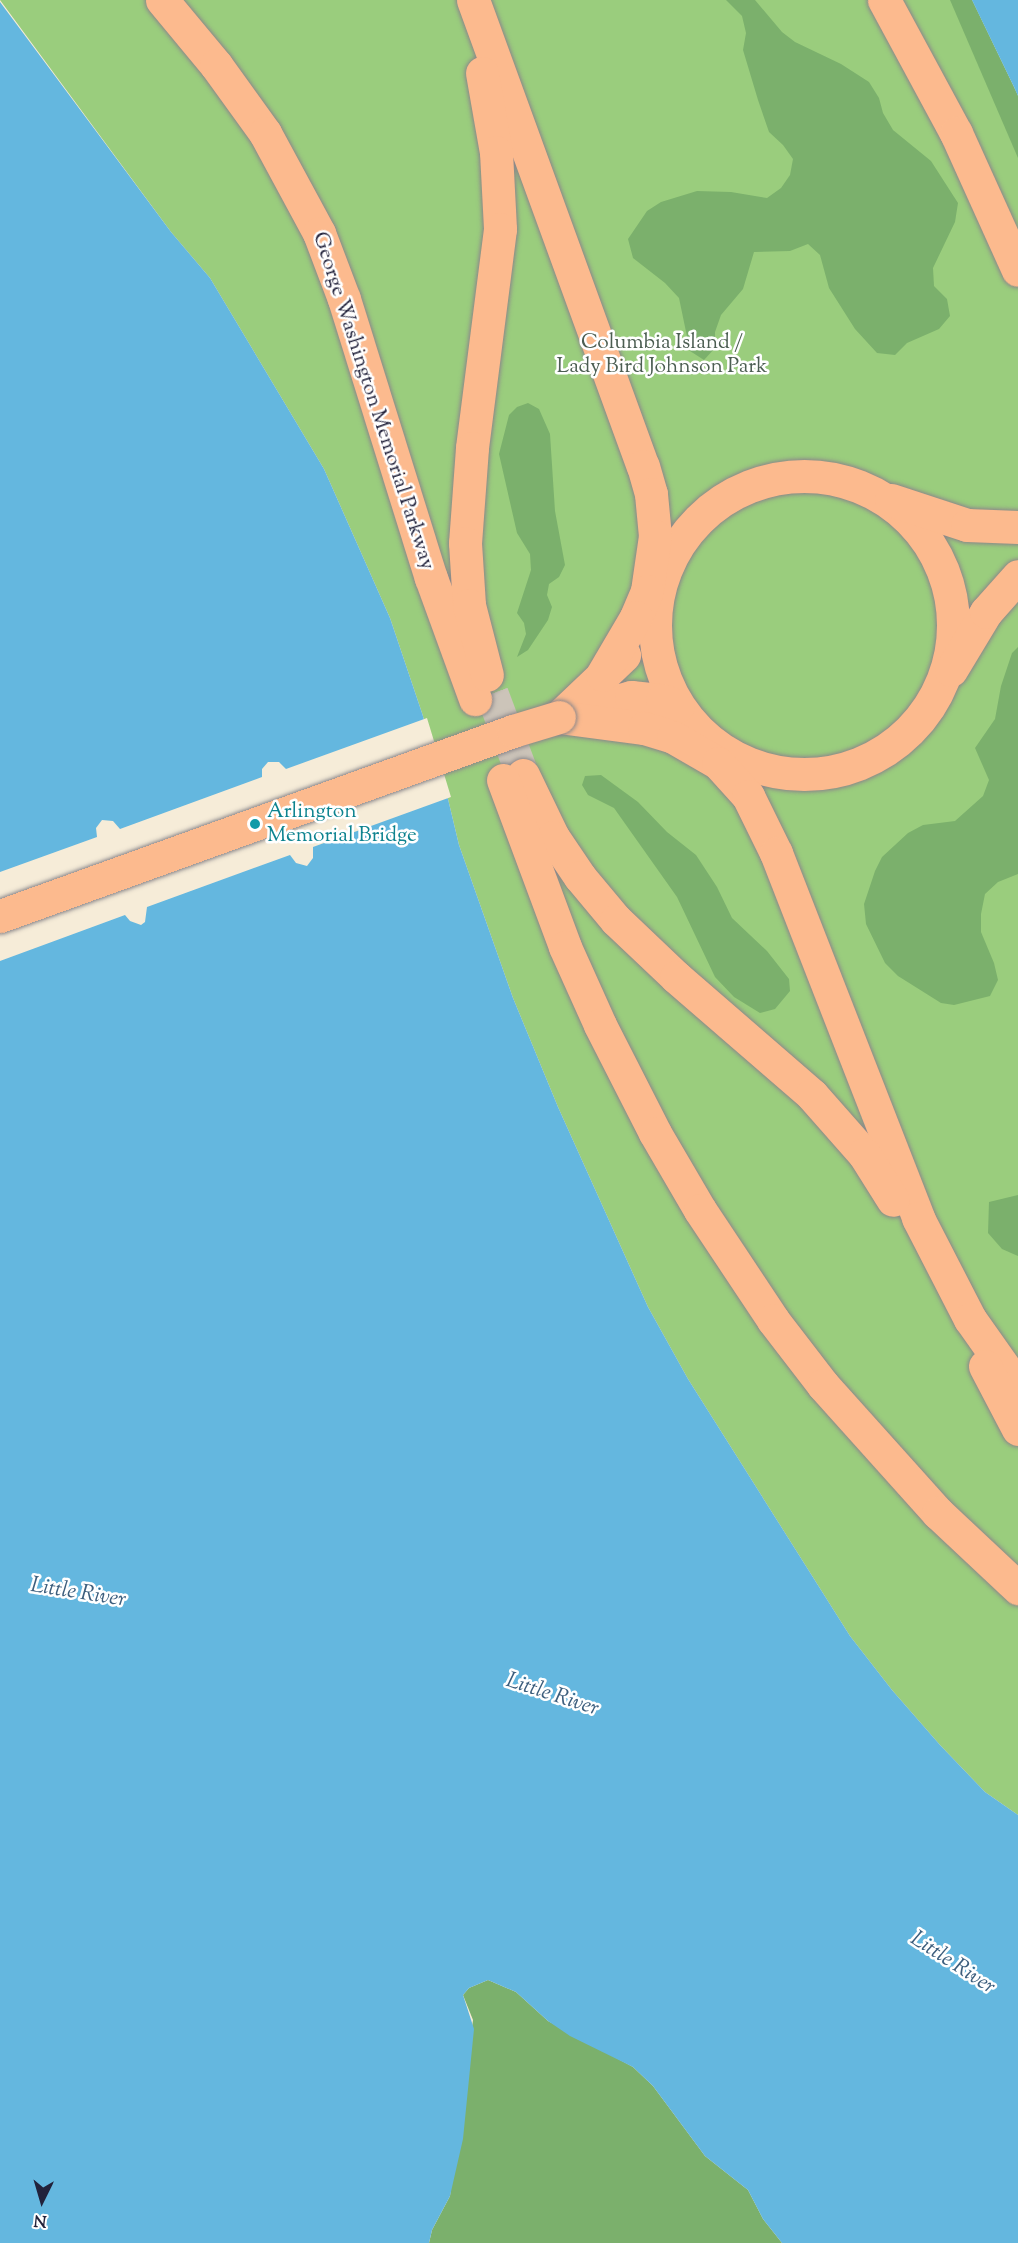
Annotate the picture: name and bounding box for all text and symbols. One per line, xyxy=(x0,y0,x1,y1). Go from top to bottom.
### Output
street label: George Washington Memorial Parkway xyxy=(306,229,440,573)
park label: Columbia Island / Lady Bird Johnson Park xyxy=(557,330,767,380)
place label: Arlington Memorial Bridge xyxy=(267,799,417,849)
marker: Arlington Memorial Bridge xyxy=(248,817,262,831)
water label: Little River xyxy=(28,1573,128,1615)
water label: Little River xyxy=(502,1669,602,1723)
water label: Little River xyxy=(904,1927,1000,2001)
north arrow xyxy=(12,2171,72,2231)
text: N xyxy=(33,2207,48,2231)

